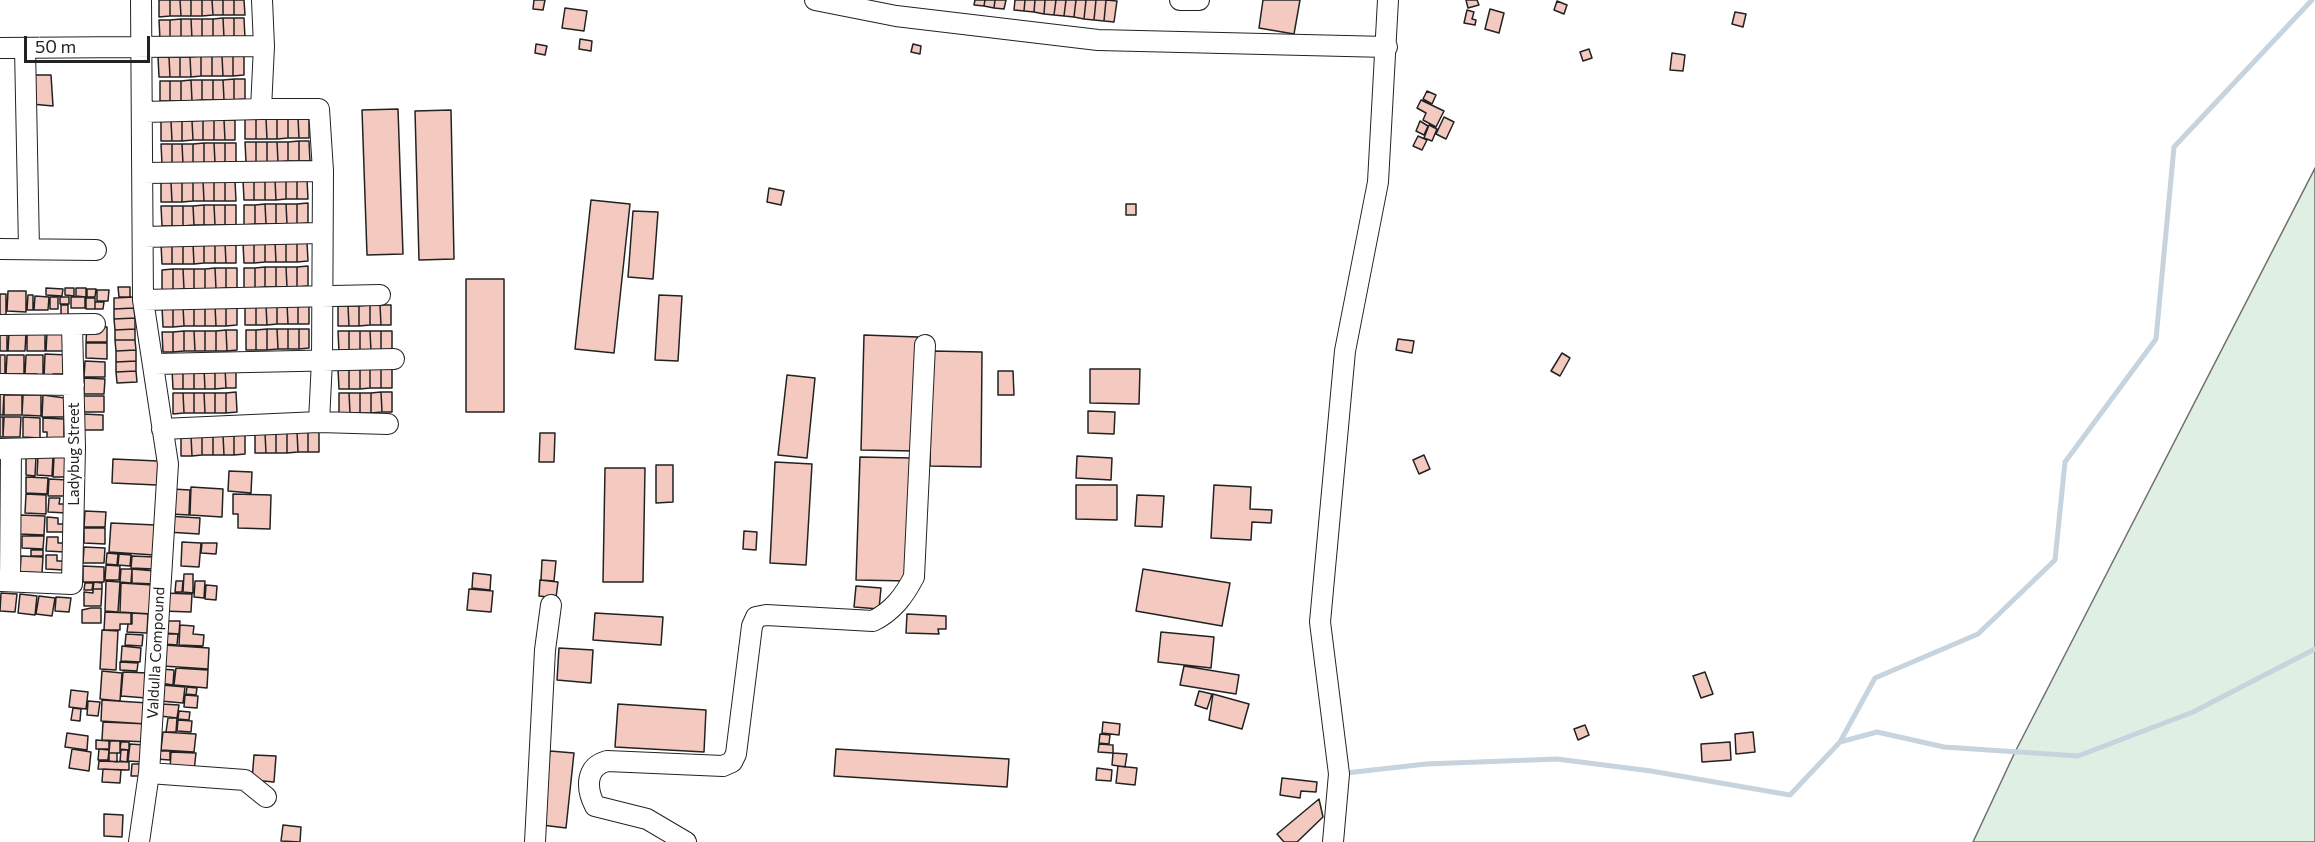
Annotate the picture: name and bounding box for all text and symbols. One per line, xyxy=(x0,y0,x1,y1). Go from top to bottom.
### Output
scale bar xyxy=(27,24,153,62)
text: 50 m xyxy=(35,35,76,57)
street label: Ladybug Street xyxy=(65,402,83,506)
street label: Valdulla Compound xyxy=(144,586,168,720)

